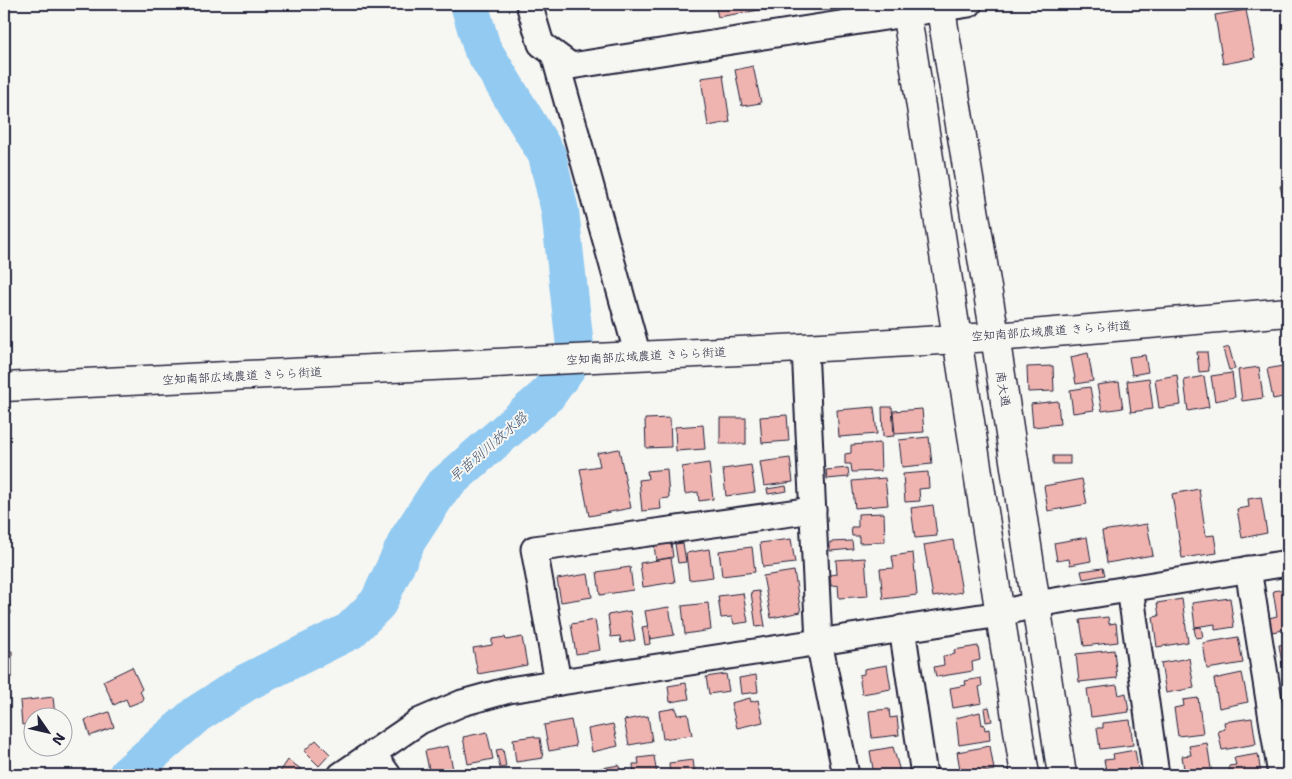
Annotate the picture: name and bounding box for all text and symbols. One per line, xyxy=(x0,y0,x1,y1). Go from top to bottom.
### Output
street label: 空知南部広域農道 きらら街道 xyxy=(971,317,1131,345)
street label: 空知南部広域農道 きらら街道 xyxy=(566,344,726,368)
street label: 空知南部広域農道 きらら街道 xyxy=(162,364,322,388)
street label: 南大通 xyxy=(992,370,1014,408)
water label: 早苗別川放水路 xyxy=(445,407,532,486)
north arrow xyxy=(22,706,72,756)
text: N xyxy=(48,730,69,749)

